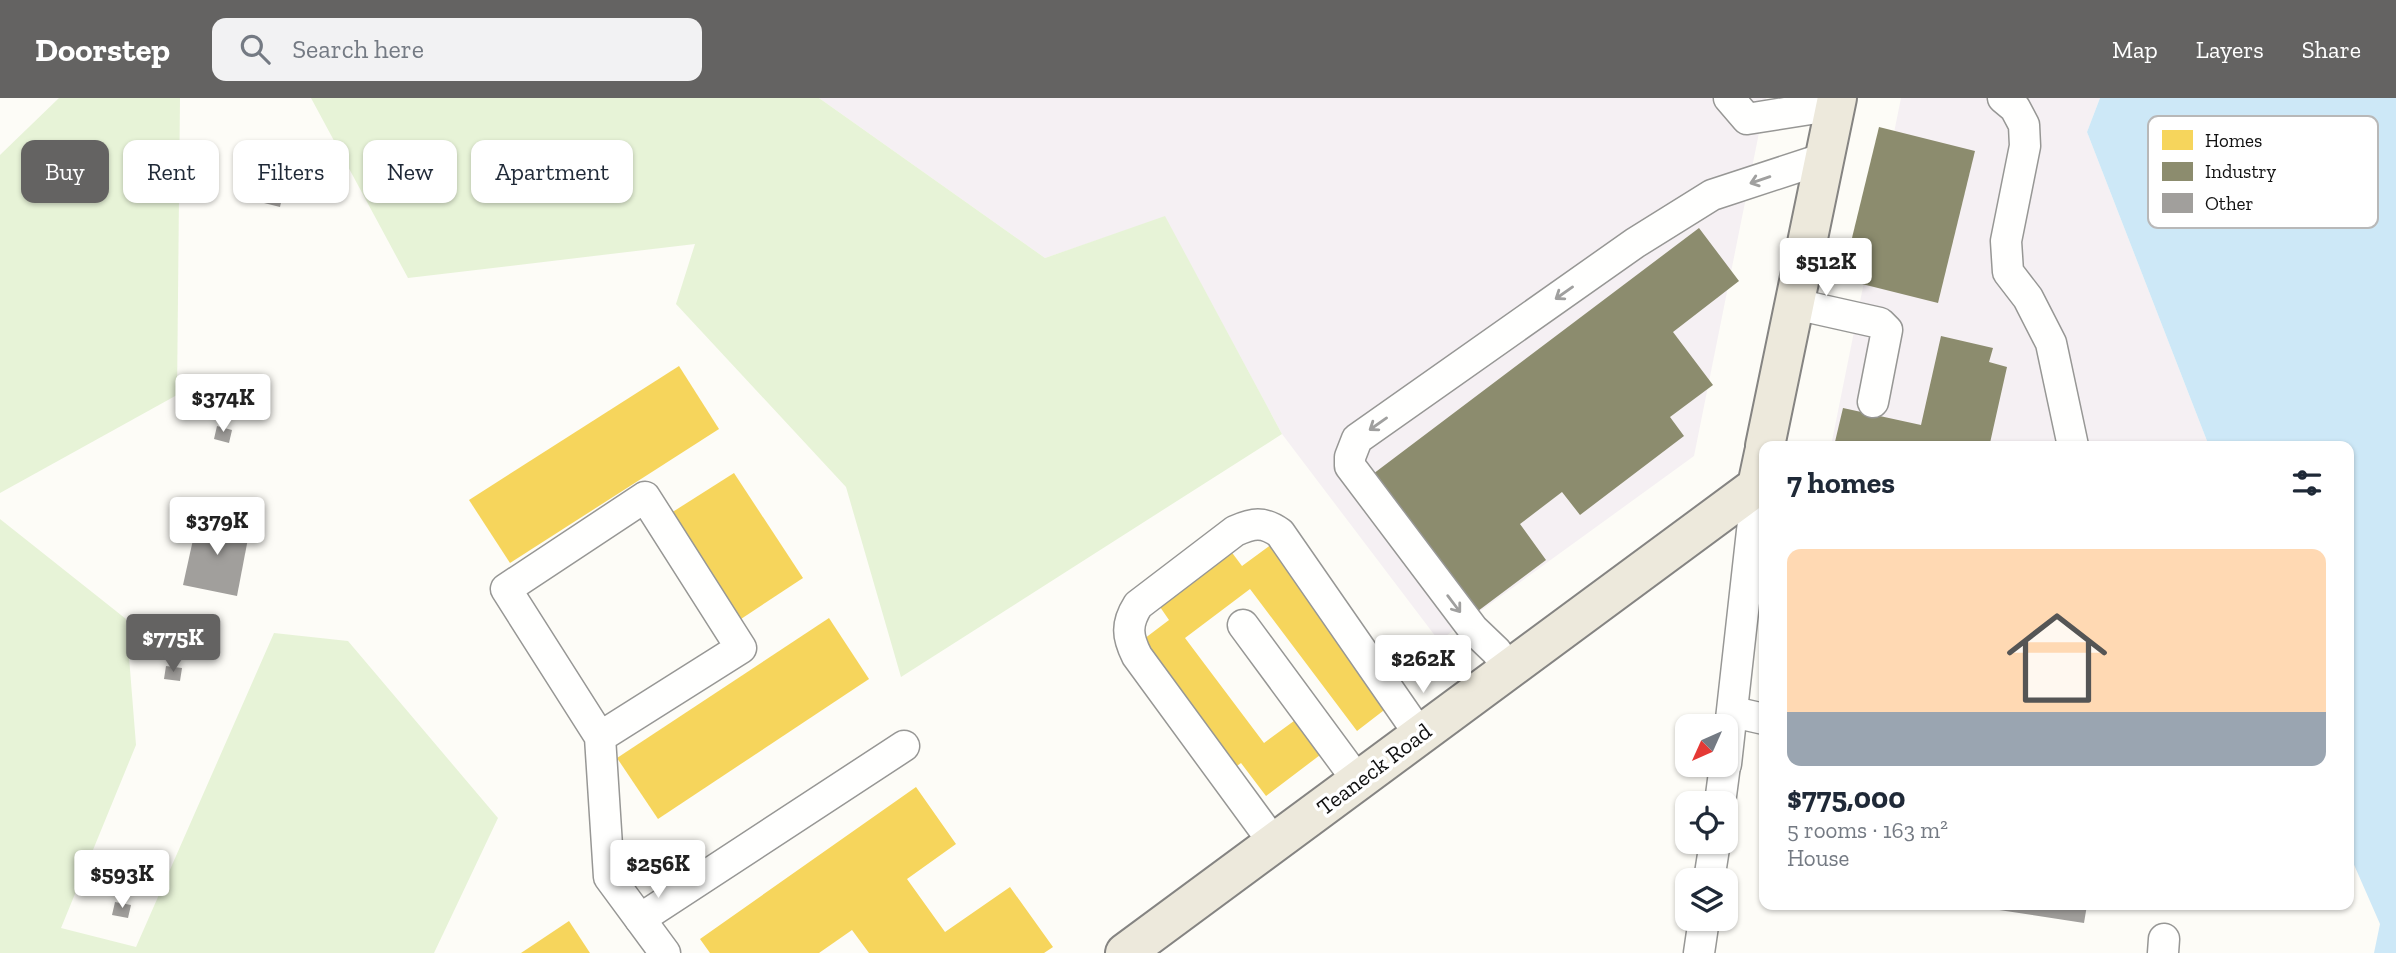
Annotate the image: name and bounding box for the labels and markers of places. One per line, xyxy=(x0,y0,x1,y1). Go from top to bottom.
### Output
pin: $512K xyxy=(1777,238,1875,298)
pin: $374K xyxy=(174,374,272,434)
pin: $379K xyxy=(168,498,266,557)
pin: $775K xyxy=(124,614,222,674)
pin: $262K xyxy=(1374,636,1472,695)
pin: $256K xyxy=(609,840,707,900)
pin: $593K xyxy=(73,850,171,910)

